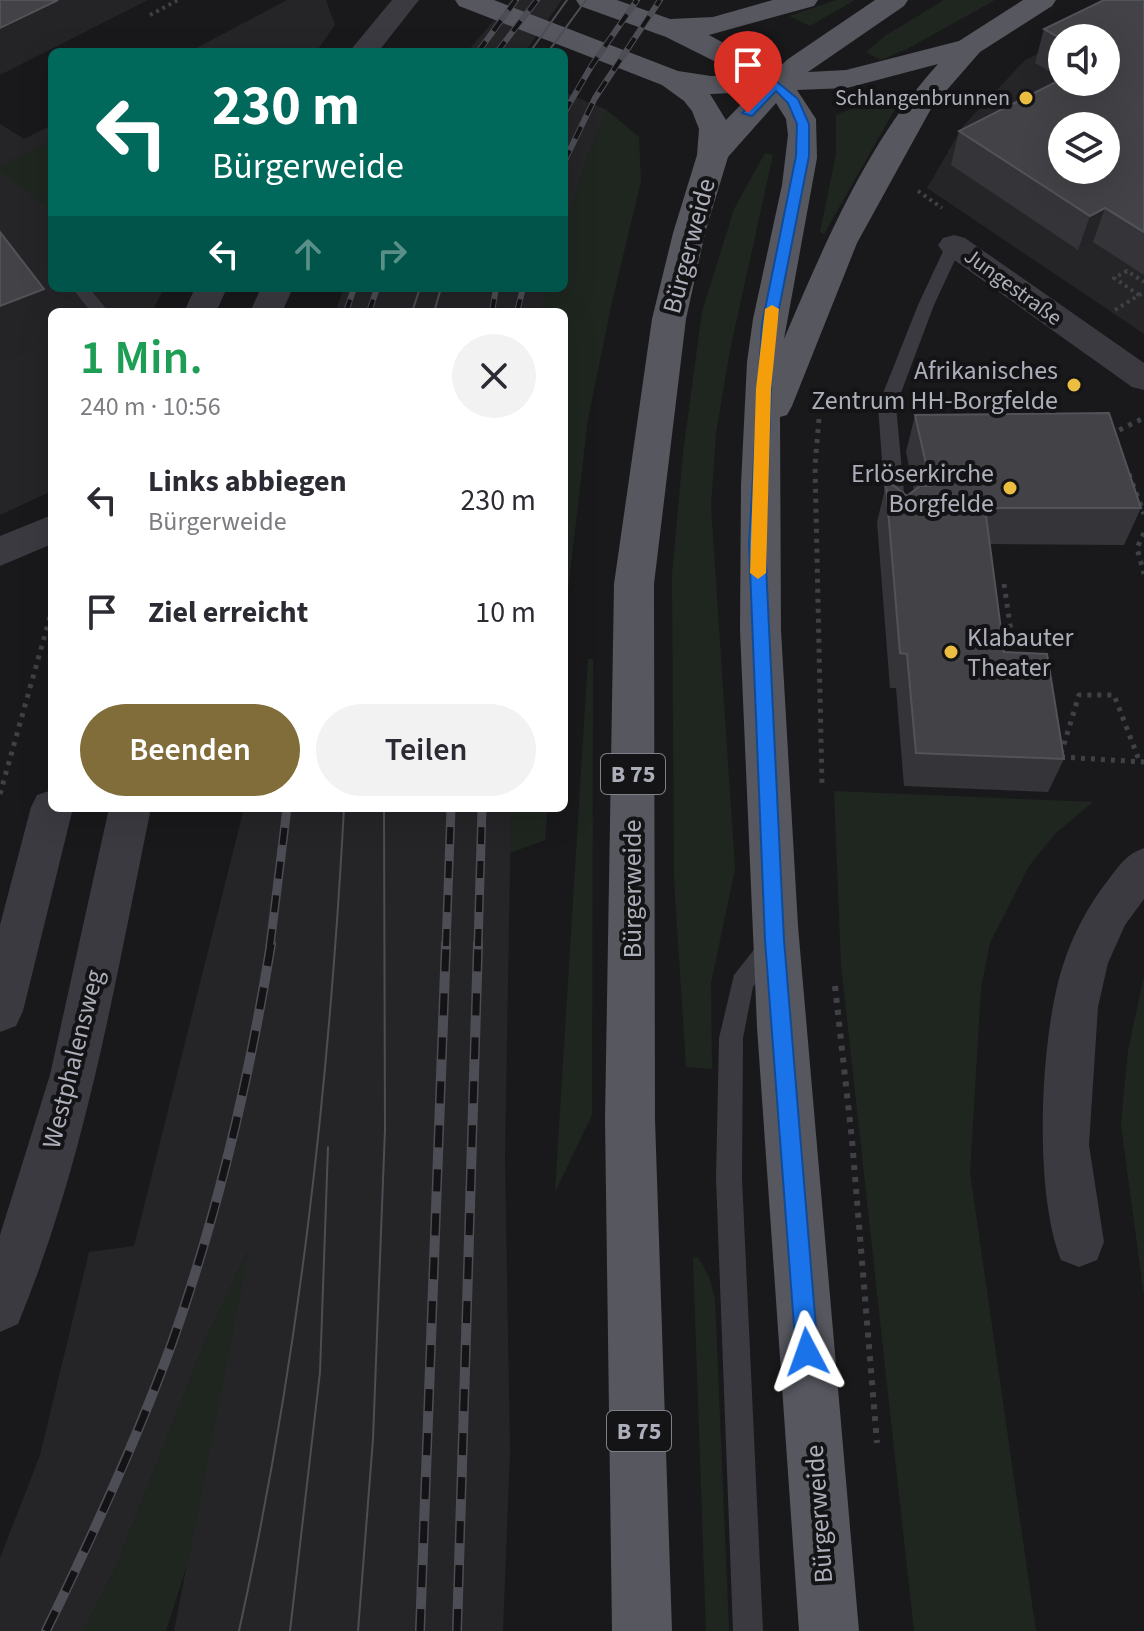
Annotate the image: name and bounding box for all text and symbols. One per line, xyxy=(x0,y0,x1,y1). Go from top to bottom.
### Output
map controls xyxy=(1048,24,1120,184)
button: sound xyxy=(1048,24,1120,96)
pin xyxy=(714,31,782,113)
icon: arrive xyxy=(726,43,770,87)
text: 230 m xyxy=(212,67,360,146)
icon: left xyxy=(80,80,184,184)
place label: Schlangenbrunnen xyxy=(835,82,1010,114)
marker: Schlangenbrunnen xyxy=(1017,89,1035,107)
button: layers xyxy=(1048,112,1120,184)
text: Bürgerweide xyxy=(212,141,404,192)
street label: Bürgerweide xyxy=(653,174,725,318)
icon: left xyxy=(202,232,246,276)
icon: ahead xyxy=(286,232,330,276)
icon: right xyxy=(370,232,414,276)
street label: Jungestraße xyxy=(957,240,1069,334)
text: 1 Min. xyxy=(80,324,203,392)
button: close xyxy=(452,334,536,418)
place label: Afrikanisches Zentrum HH-Borgfelde xyxy=(811,352,1058,419)
marker: Afrikanisches Zentrum HH-Borgfelde xyxy=(1065,376,1083,394)
text: 240 m · 10:56 xyxy=(80,388,221,425)
place label: Erlöserkirche Borgfelde xyxy=(851,455,994,522)
text: Links abbiegen xyxy=(148,460,347,503)
icon: left xyxy=(80,478,124,522)
text: 230 m xyxy=(460,479,536,522)
marker: Erlöserkirche Borgfelde xyxy=(1001,479,1019,497)
text: Bürgerweide xyxy=(148,503,287,540)
icon: arrive xyxy=(80,590,124,634)
text: Ziel erreicht xyxy=(148,591,308,634)
text: 10 m xyxy=(475,591,536,634)
place label: Klabauter Theater xyxy=(967,619,1074,686)
marker: Klabauter Theater xyxy=(942,643,960,661)
button: Beenden xyxy=(80,704,300,796)
button: Teilen xyxy=(316,704,536,796)
road number: B 75 xyxy=(601,754,665,794)
street label: Bürgerweide xyxy=(614,820,651,958)
street label: Westphalensweg xyxy=(33,966,113,1152)
position arrow xyxy=(765,1310,849,1394)
road number: B 75 xyxy=(607,1411,671,1451)
street label: Bürgerweide xyxy=(796,1444,842,1584)

